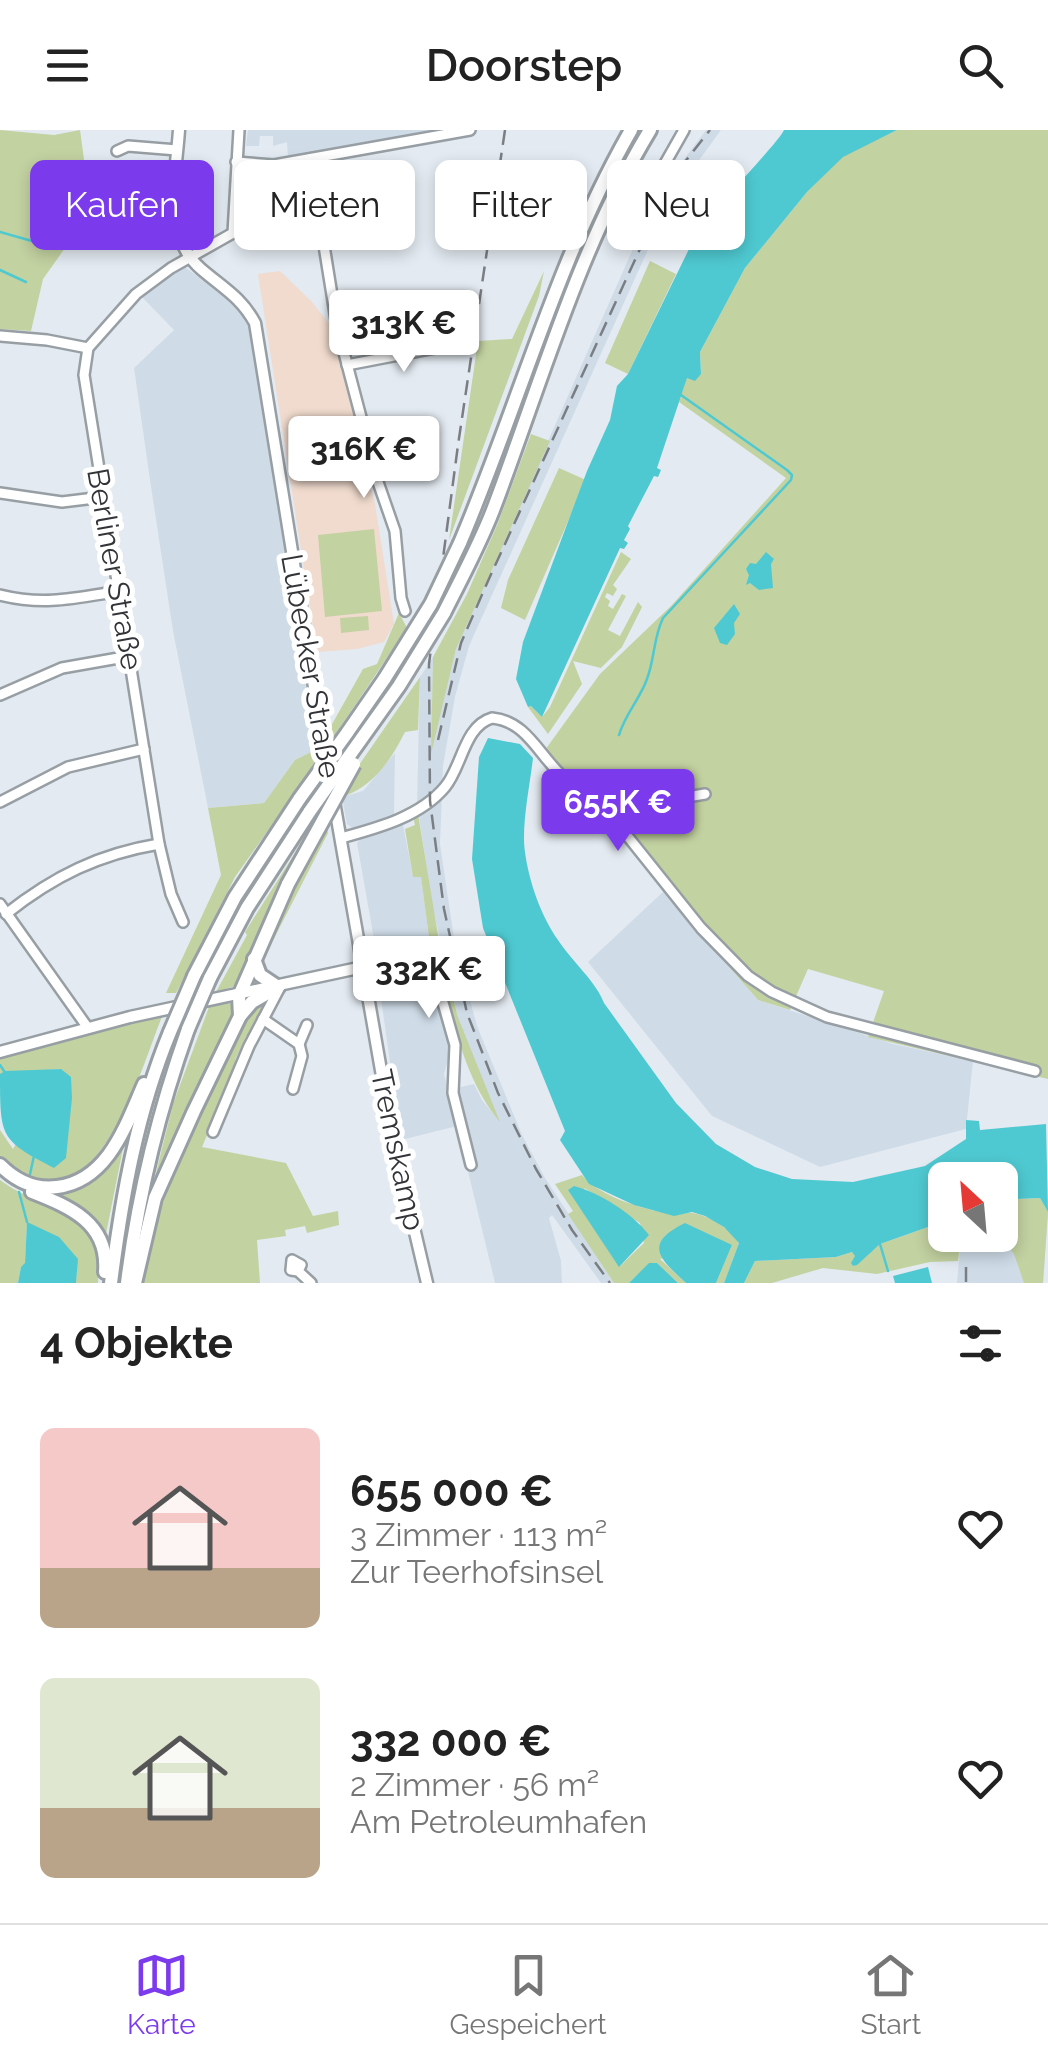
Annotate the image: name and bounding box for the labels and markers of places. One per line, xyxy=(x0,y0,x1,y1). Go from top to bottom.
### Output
pin: 313K € xyxy=(323,290,485,375)
pin: 316K € xyxy=(283,416,445,501)
pin: 655K € xyxy=(537,769,699,854)
pin: 332K € xyxy=(348,936,510,1021)

